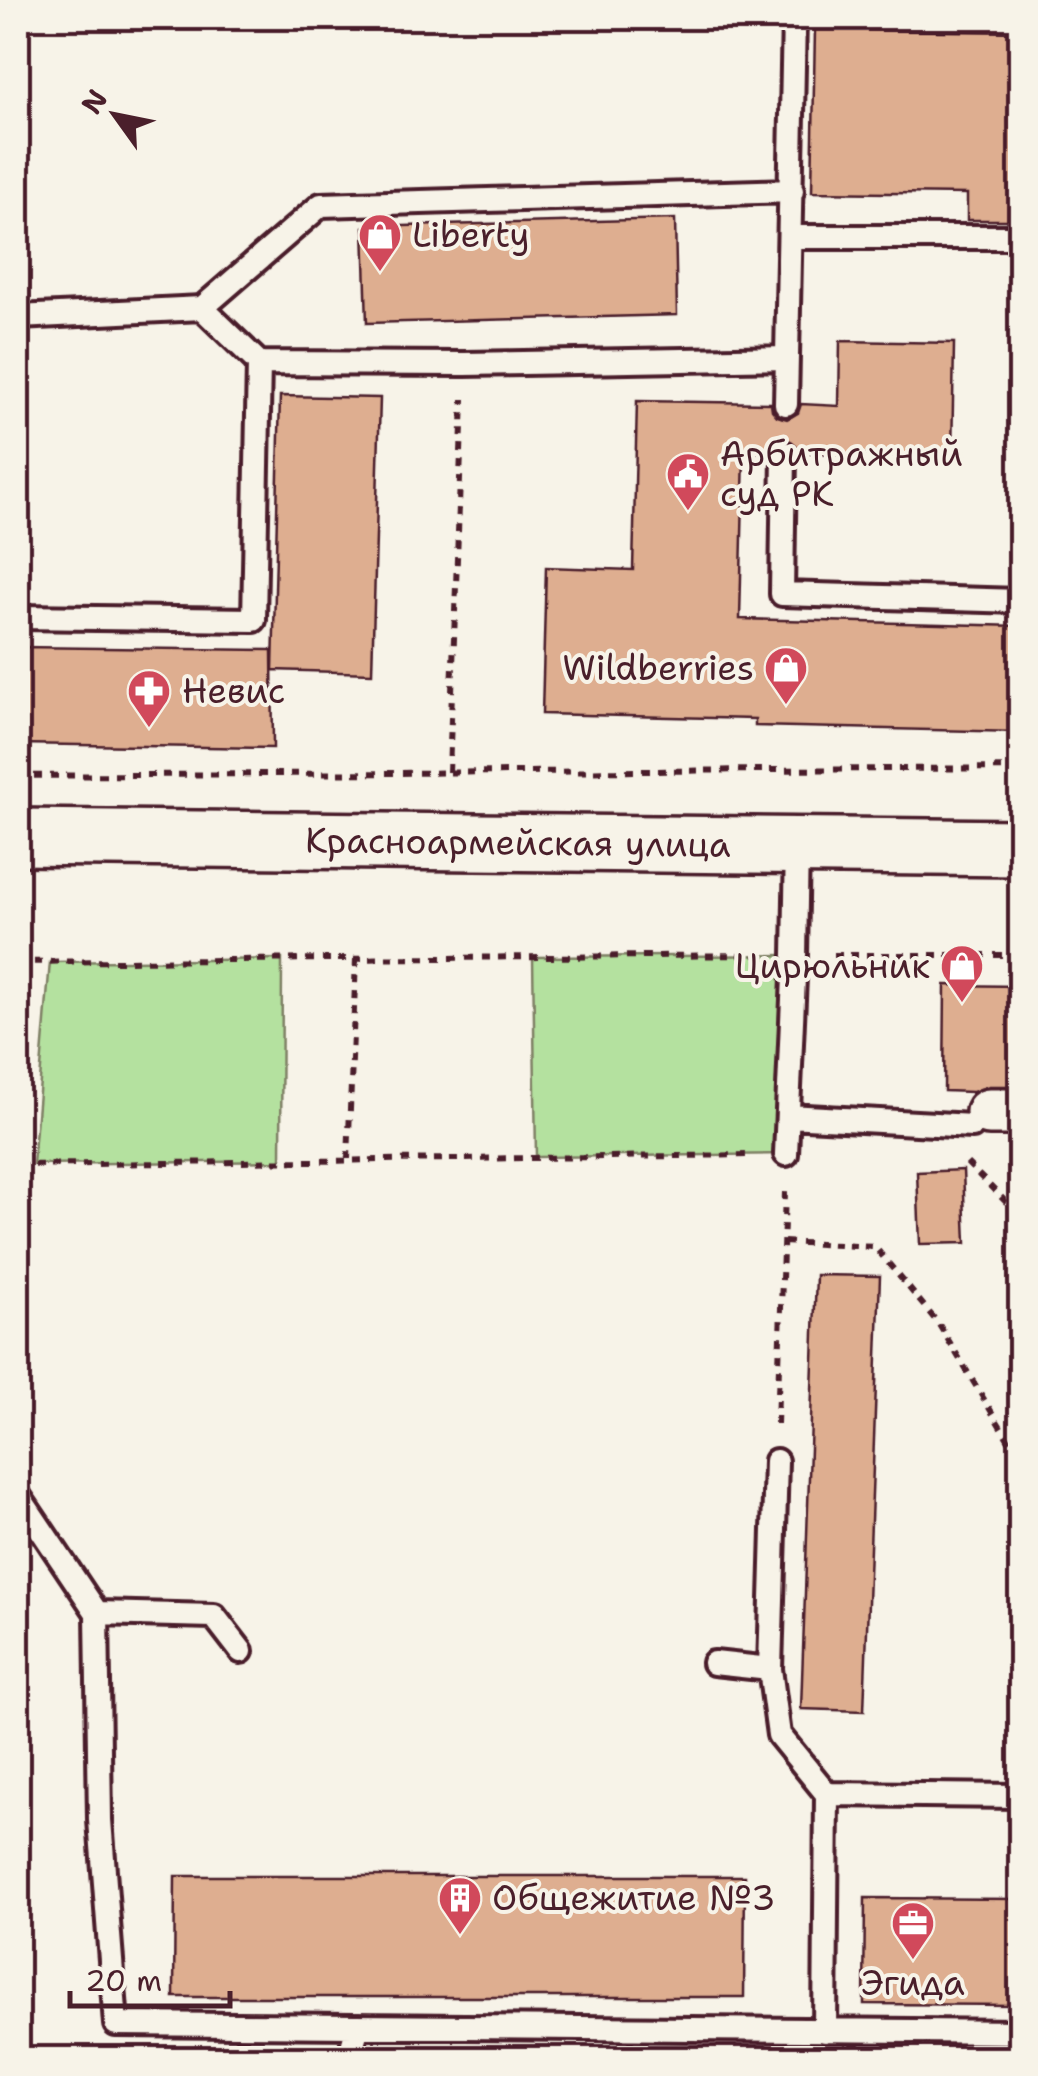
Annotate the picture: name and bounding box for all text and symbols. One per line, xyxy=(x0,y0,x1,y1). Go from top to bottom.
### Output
north arrow xyxy=(65,65,165,165)
text: N xyxy=(72,82,116,121)
place label: Liberty xyxy=(412,211,530,258)
shop icon: Liberty xyxy=(357,212,403,273)
place label: Арбитражный суд РК xyxy=(720,430,963,517)
public building icon: Арбитражный суд РК xyxy=(665,451,711,512)
place label: Wildberries xyxy=(562,644,754,691)
shop icon: Wildberries xyxy=(763,645,809,706)
place label: Невис xyxy=(182,667,285,714)
pharmacy icon: Невис xyxy=(126,668,172,729)
street label: Красноармейская улица xyxy=(305,816,731,868)
place label: Цирюльник xyxy=(735,942,930,989)
shop icon: Цирюльник xyxy=(939,943,985,1004)
place label: Общежитие №3 xyxy=(492,1874,776,1921)
building icon: Общежитие №3 xyxy=(437,1875,483,1936)
office icon: Эгида xyxy=(890,1900,936,1961)
scale bar xyxy=(70,1946,230,2008)
place label: Эгида xyxy=(861,1959,965,2006)
text: 20 m xyxy=(85,1960,162,2001)

